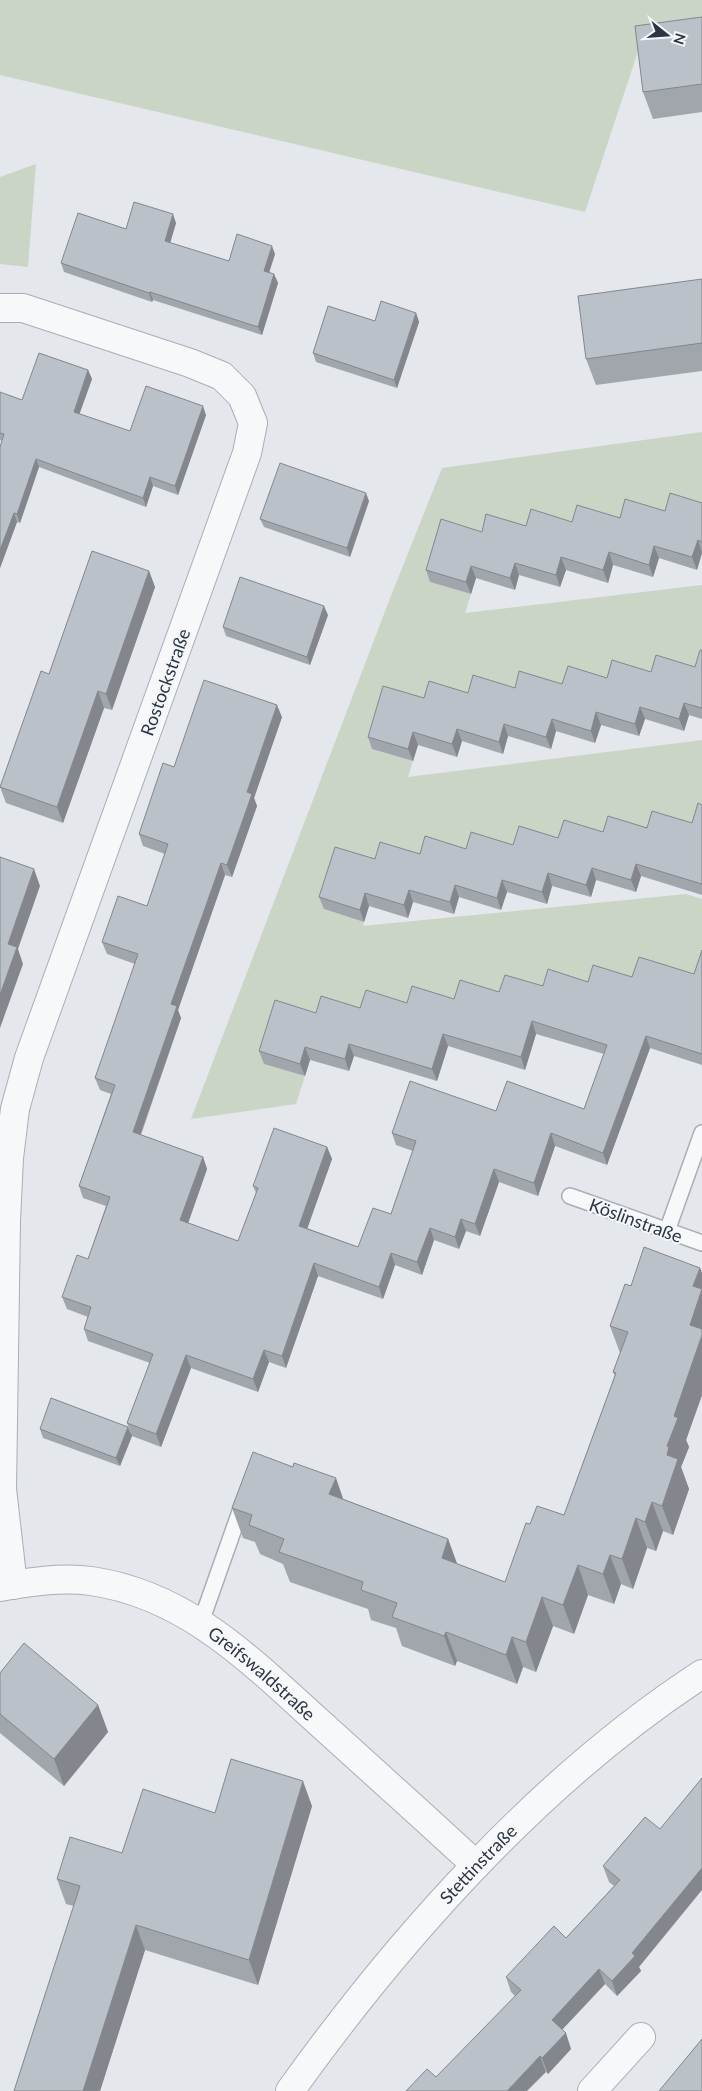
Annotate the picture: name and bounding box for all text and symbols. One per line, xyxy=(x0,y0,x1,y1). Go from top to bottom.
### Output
north arrow xyxy=(642,10,692,60)
text: N xyxy=(670,31,690,47)
street label: Rostockstraße xyxy=(135,625,195,739)
street label: Köslinstraße xyxy=(586,1193,686,1247)
street label: Greifswaldstraße xyxy=(204,1621,320,1725)
street label: Stettinstraße xyxy=(435,1820,521,1908)

